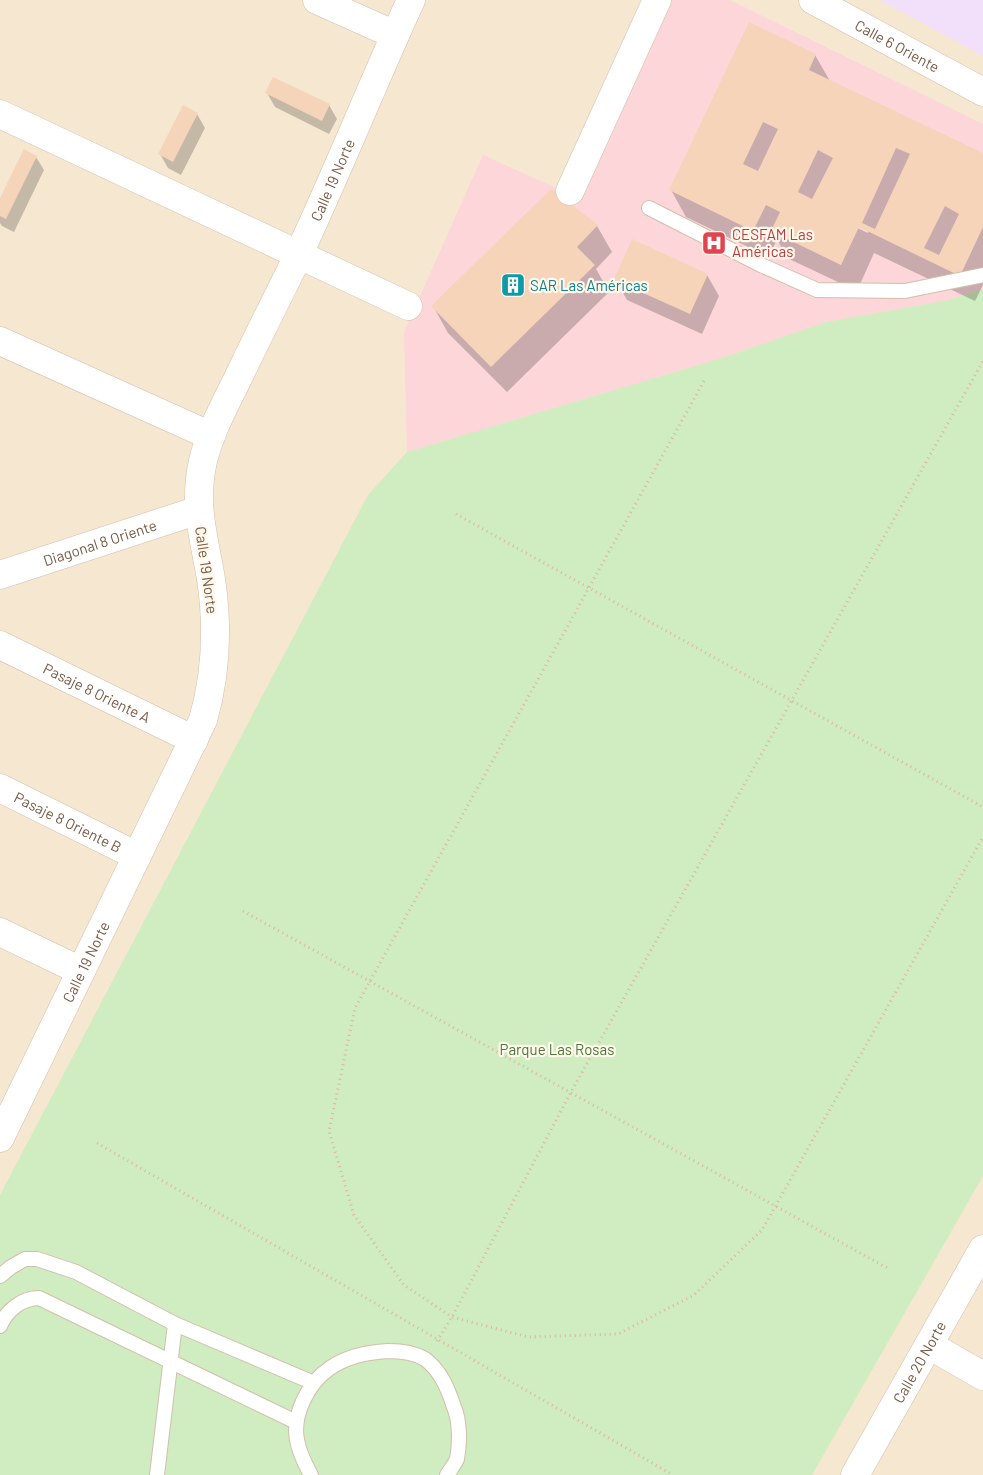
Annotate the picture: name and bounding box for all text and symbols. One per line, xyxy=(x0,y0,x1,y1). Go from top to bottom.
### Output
street label: Calle 6 Oriente xyxy=(852,16,943,76)
street label: Calle 19 Norte xyxy=(306,136,358,224)
place label: CESFAM Las Américas xyxy=(732,225,813,260)
hospital icon: CESFAM Las Américas xyxy=(701,230,727,256)
building icon: SAR Las Américas xyxy=(500,272,526,298)
place label: SAR Las Américas xyxy=(530,276,648,294)
street label: Diagonal 8 Oriente xyxy=(41,516,159,569)
street label: Calle 19 Norte xyxy=(192,525,222,615)
street label: Pasaje 8 Oriente A xyxy=(40,659,154,726)
street label: Pasaje 8 Oriente B xyxy=(12,788,125,856)
street label: Calle 19 Norte xyxy=(58,918,113,1005)
park label: Parque Las Rosas xyxy=(500,1040,614,1058)
street label: Calle 20 Norte xyxy=(889,1318,949,1406)

